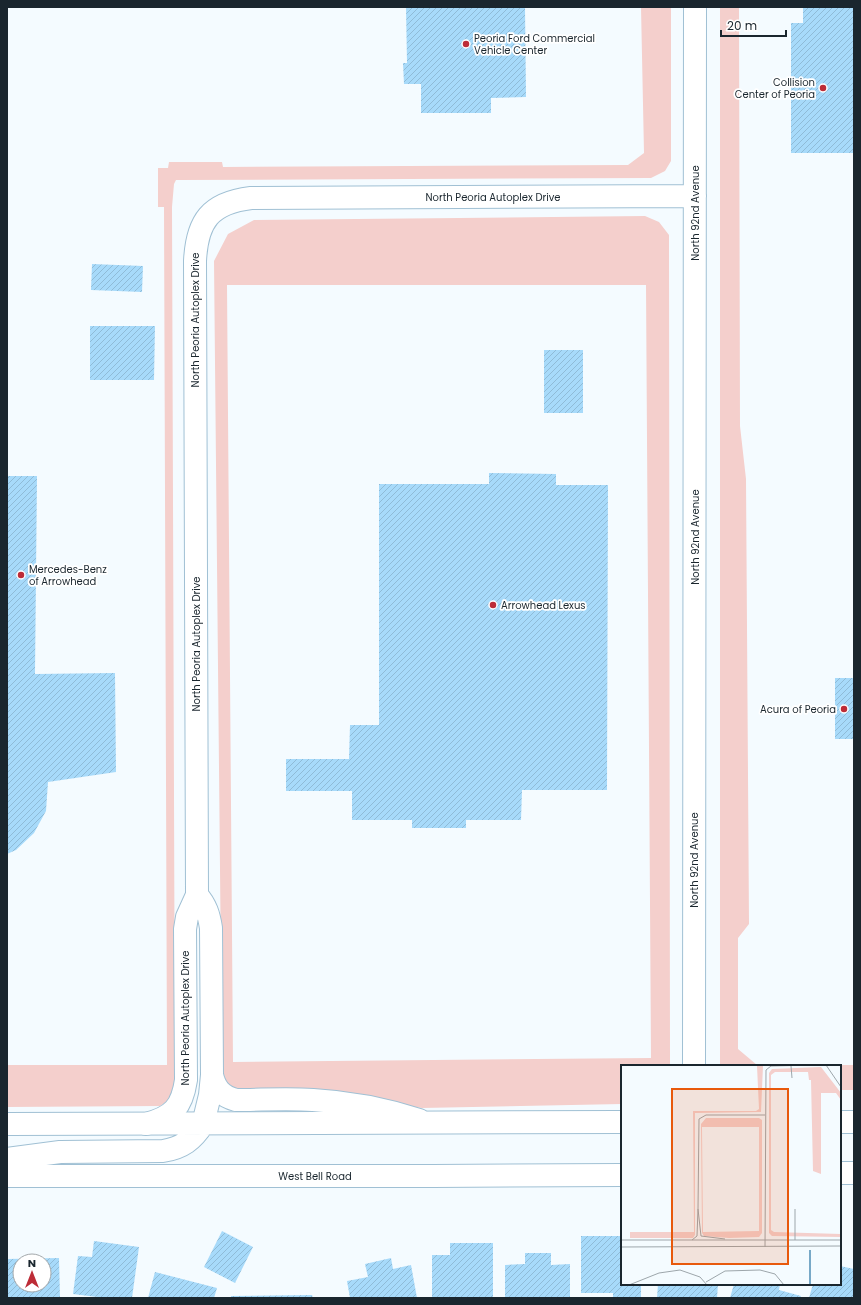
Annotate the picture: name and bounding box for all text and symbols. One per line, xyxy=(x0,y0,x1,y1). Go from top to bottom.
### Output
scale bar xyxy=(721,12,786,38)
text: 20 m xyxy=(727,17,757,34)
place label: Peoria Ford Commercial Vehicle Center xyxy=(474,31,595,58)
marker: Peoria Ford Commercial Vehicle Center xyxy=(461,39,471,49)
place label: Collision Center of Peoria xyxy=(735,75,815,102)
marker: Collision Center of Peoria xyxy=(818,83,828,93)
street label: North 92nd Avenue xyxy=(688,165,703,261)
street label: North Peoria Autoplex Drive xyxy=(425,190,561,205)
street label: North Peoria Autoplex Drive xyxy=(188,252,203,388)
street label: North 92nd Avenue xyxy=(688,489,703,585)
place label: Mercedes-Benz of Arrowhead xyxy=(29,562,107,589)
marker: Mercedes-Benz of Arrowhead xyxy=(16,570,26,580)
street label: North Peoria Autoplex Drive xyxy=(189,576,204,712)
place label: Arrowhead Lexus xyxy=(501,598,586,613)
marker: Arrowhead Lexus xyxy=(488,600,498,610)
place label: Acura of Peoria xyxy=(760,702,836,717)
marker: Acura of Peoria xyxy=(839,704,849,714)
street label: North 92nd Avenue xyxy=(687,812,702,908)
street label: North Peoria Autoplex Drive xyxy=(178,950,193,1086)
inset map xyxy=(621,1065,841,1285)
street label: West Bell Road xyxy=(278,1169,352,1184)
north arrow xyxy=(12,1253,52,1293)
text: N xyxy=(28,1255,36,1271)

